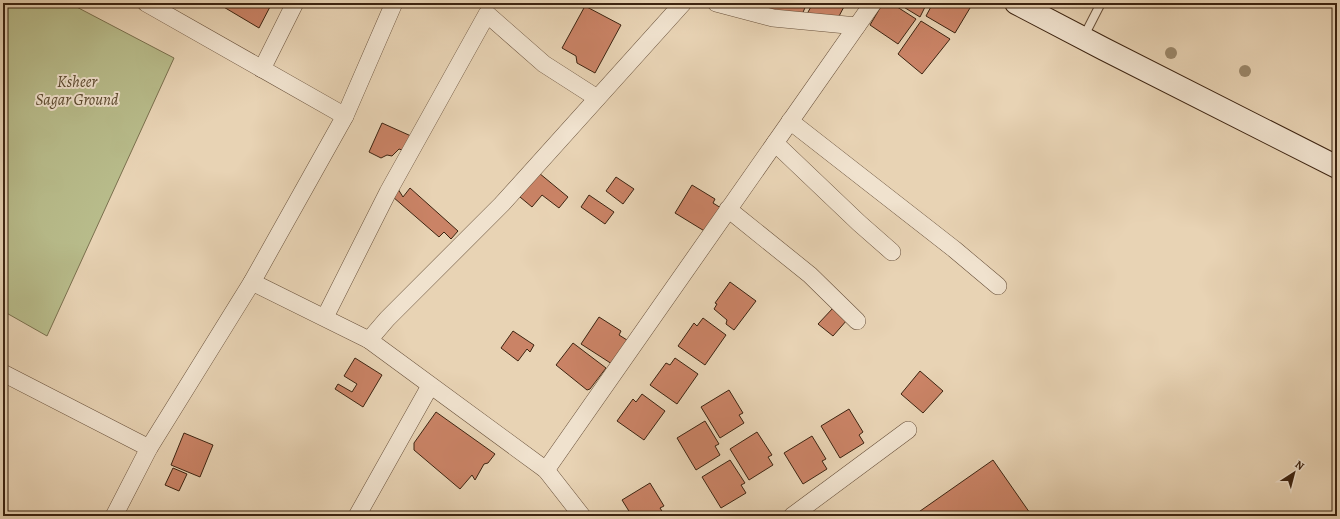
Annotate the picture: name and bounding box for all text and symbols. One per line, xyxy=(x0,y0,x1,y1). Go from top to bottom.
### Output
park label: Ksheer Sagar Ground xyxy=(36,71,119,111)
north arrow xyxy=(1274,453,1314,493)
text: N xyxy=(1292,457,1307,474)

